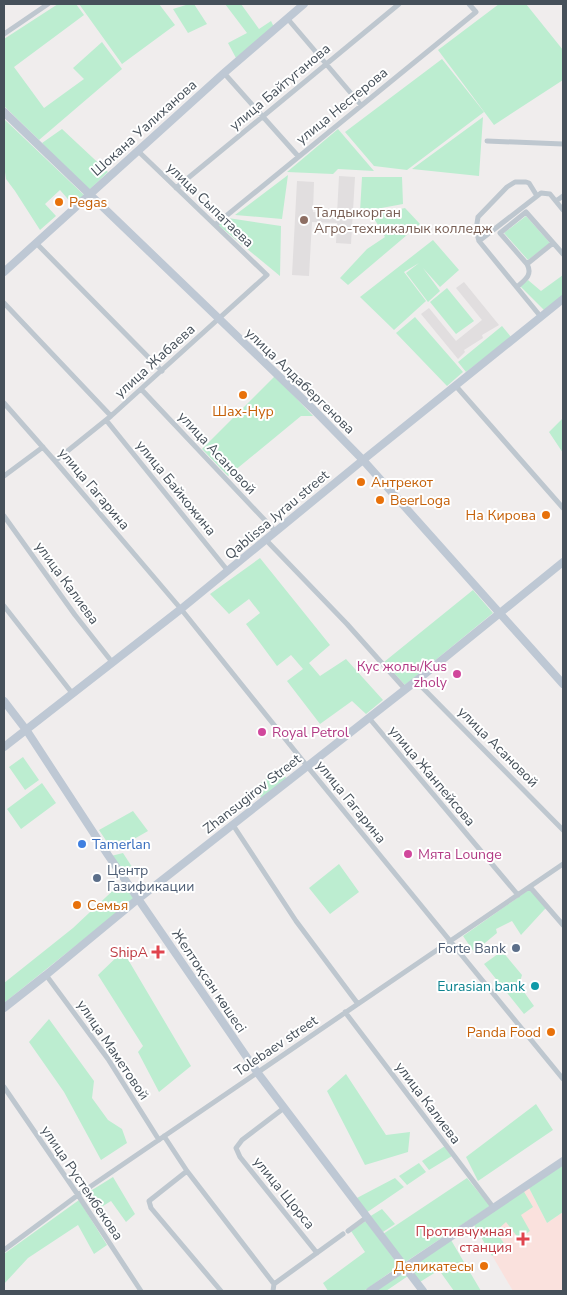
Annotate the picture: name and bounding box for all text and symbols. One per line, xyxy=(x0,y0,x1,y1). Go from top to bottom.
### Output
street label: улица Байтуганова xyxy=(226,39,334,135)
street label: улица Нестерова xyxy=(292,63,392,149)
street label: Шокана Уалиханова xyxy=(87,75,201,181)
street label: улица Сыпатаева xyxy=(162,158,258,252)
place label: Pegas xyxy=(69,193,108,212)
marker: Pegas xyxy=(53,196,65,208)
place label: Талдыкорган Агро-техникалык колледж xyxy=(314,203,492,238)
marker: Талдыкорган Агро-техникалык колледж xyxy=(298,214,310,226)
street label: улица Жабаева xyxy=(111,320,199,402)
street label: улица Алдабергенова xyxy=(241,324,359,438)
marker: Шах-Нур xyxy=(237,389,249,401)
place label: Шах-Нур xyxy=(212,402,274,421)
street label: улица Асановой xyxy=(174,407,260,499)
street label: улица Байкожина xyxy=(132,436,220,540)
street label: улица Гагарина xyxy=(54,444,134,534)
street label: Qablissa Jyrau street xyxy=(221,466,333,564)
place label: Антрекот xyxy=(371,473,434,492)
marker: Антрекот xyxy=(355,476,367,488)
place label: BeerLoga xyxy=(390,491,450,510)
marker: BeerLoga xyxy=(374,494,386,506)
place label: На Кирова xyxy=(466,506,536,525)
marker: На Кирова xyxy=(540,509,552,521)
street label: улица Калиева xyxy=(30,538,104,628)
place label: Кус жолы/Kus zholy xyxy=(357,657,448,692)
marker: Кус жолы/Kus zholy xyxy=(451,668,463,680)
street label: улица Асановой xyxy=(453,702,543,792)
street label: улица Жанпейсова xyxy=(384,722,480,830)
place label: Royal Petrol xyxy=(272,723,350,742)
marker: Royal Petrol xyxy=(256,726,268,738)
street label: Zhansugirov Street xyxy=(199,750,305,838)
street label: улица Гагарина xyxy=(312,756,390,848)
place label: Tamerlan xyxy=(92,835,151,854)
marker: Tamerlan xyxy=(76,838,88,850)
place label: Мята Lounge xyxy=(418,845,502,864)
marker: Мята Lounge xyxy=(402,848,414,860)
place label: Центр Газификации xyxy=(107,861,194,896)
marker: Центр Газификации xyxy=(91,872,103,884)
place label: Семья xyxy=(87,896,128,915)
marker: Семья xyxy=(71,899,83,911)
street label: Желтоқсан көшесі xyxy=(167,925,251,1037)
place label: Forte Bank xyxy=(438,939,507,958)
marker: Forte Bank xyxy=(510,942,522,954)
place label: ShipA xyxy=(110,943,148,962)
marker: ShipA xyxy=(152,946,164,958)
place label: Eurasian bank xyxy=(437,977,526,996)
marker: Eurasian bank xyxy=(529,980,541,992)
street label: улица Маметовой xyxy=(72,996,154,1104)
street label: Tolebaev street xyxy=(231,1011,321,1081)
place label: Panda Food xyxy=(467,1023,541,1042)
marker: Panda Food xyxy=(545,1026,557,1038)
street label: улица Калиева xyxy=(391,1058,465,1148)
street label: улица Рустембекова xyxy=(37,1122,127,1244)
street label: улица Щорса xyxy=(249,1153,319,1233)
place label: Противчумная станция xyxy=(416,1222,512,1257)
marker: Противчумная станция xyxy=(516,1232,530,1246)
place label: Деликатесы xyxy=(394,1257,474,1276)
marker: Деликатесы xyxy=(478,1260,490,1272)

